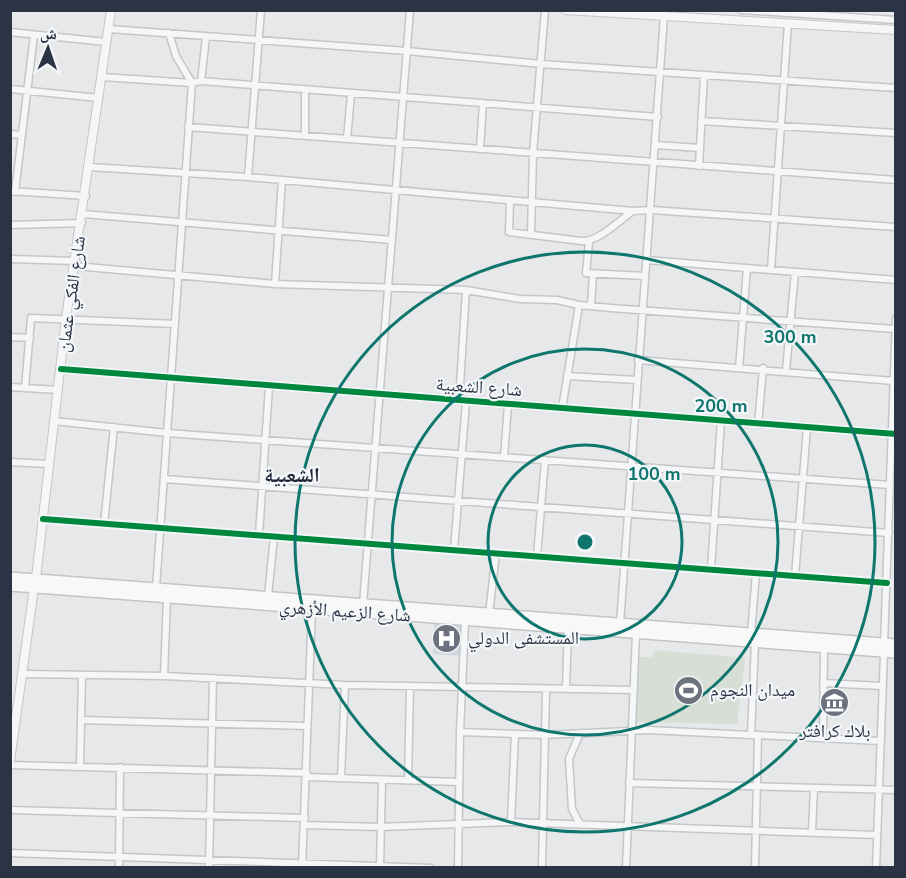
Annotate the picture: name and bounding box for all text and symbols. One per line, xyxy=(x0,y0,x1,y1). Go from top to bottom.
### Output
north arrow xyxy=(18,18,78,78)
text: ش xyxy=(40,23,57,45)
street label: شارع الفكي عثمان xyxy=(51,234,94,354)
text: 300 m xyxy=(763,325,817,349)
street label: شارع الشعبية xyxy=(435,372,523,402)
text: 200 m xyxy=(694,394,748,418)
district label: الشعبية xyxy=(264,462,320,489)
text: 100 m xyxy=(627,462,681,486)
centre of rings xyxy=(575,532,595,552)
street label: شارع الزعيم الأزهري xyxy=(278,594,412,630)
hospital icon: المستشفى الدولي xyxy=(431,622,463,654)
place label: المستشفى الدولي xyxy=(468,626,579,653)
sports icon: ميدان النجوم xyxy=(673,674,705,706)
place label: ميدان النجوم xyxy=(710,678,795,702)
museum icon: بلاك كرافتر xyxy=(819,686,851,718)
place label: بلاك كرافتر xyxy=(799,719,871,743)

